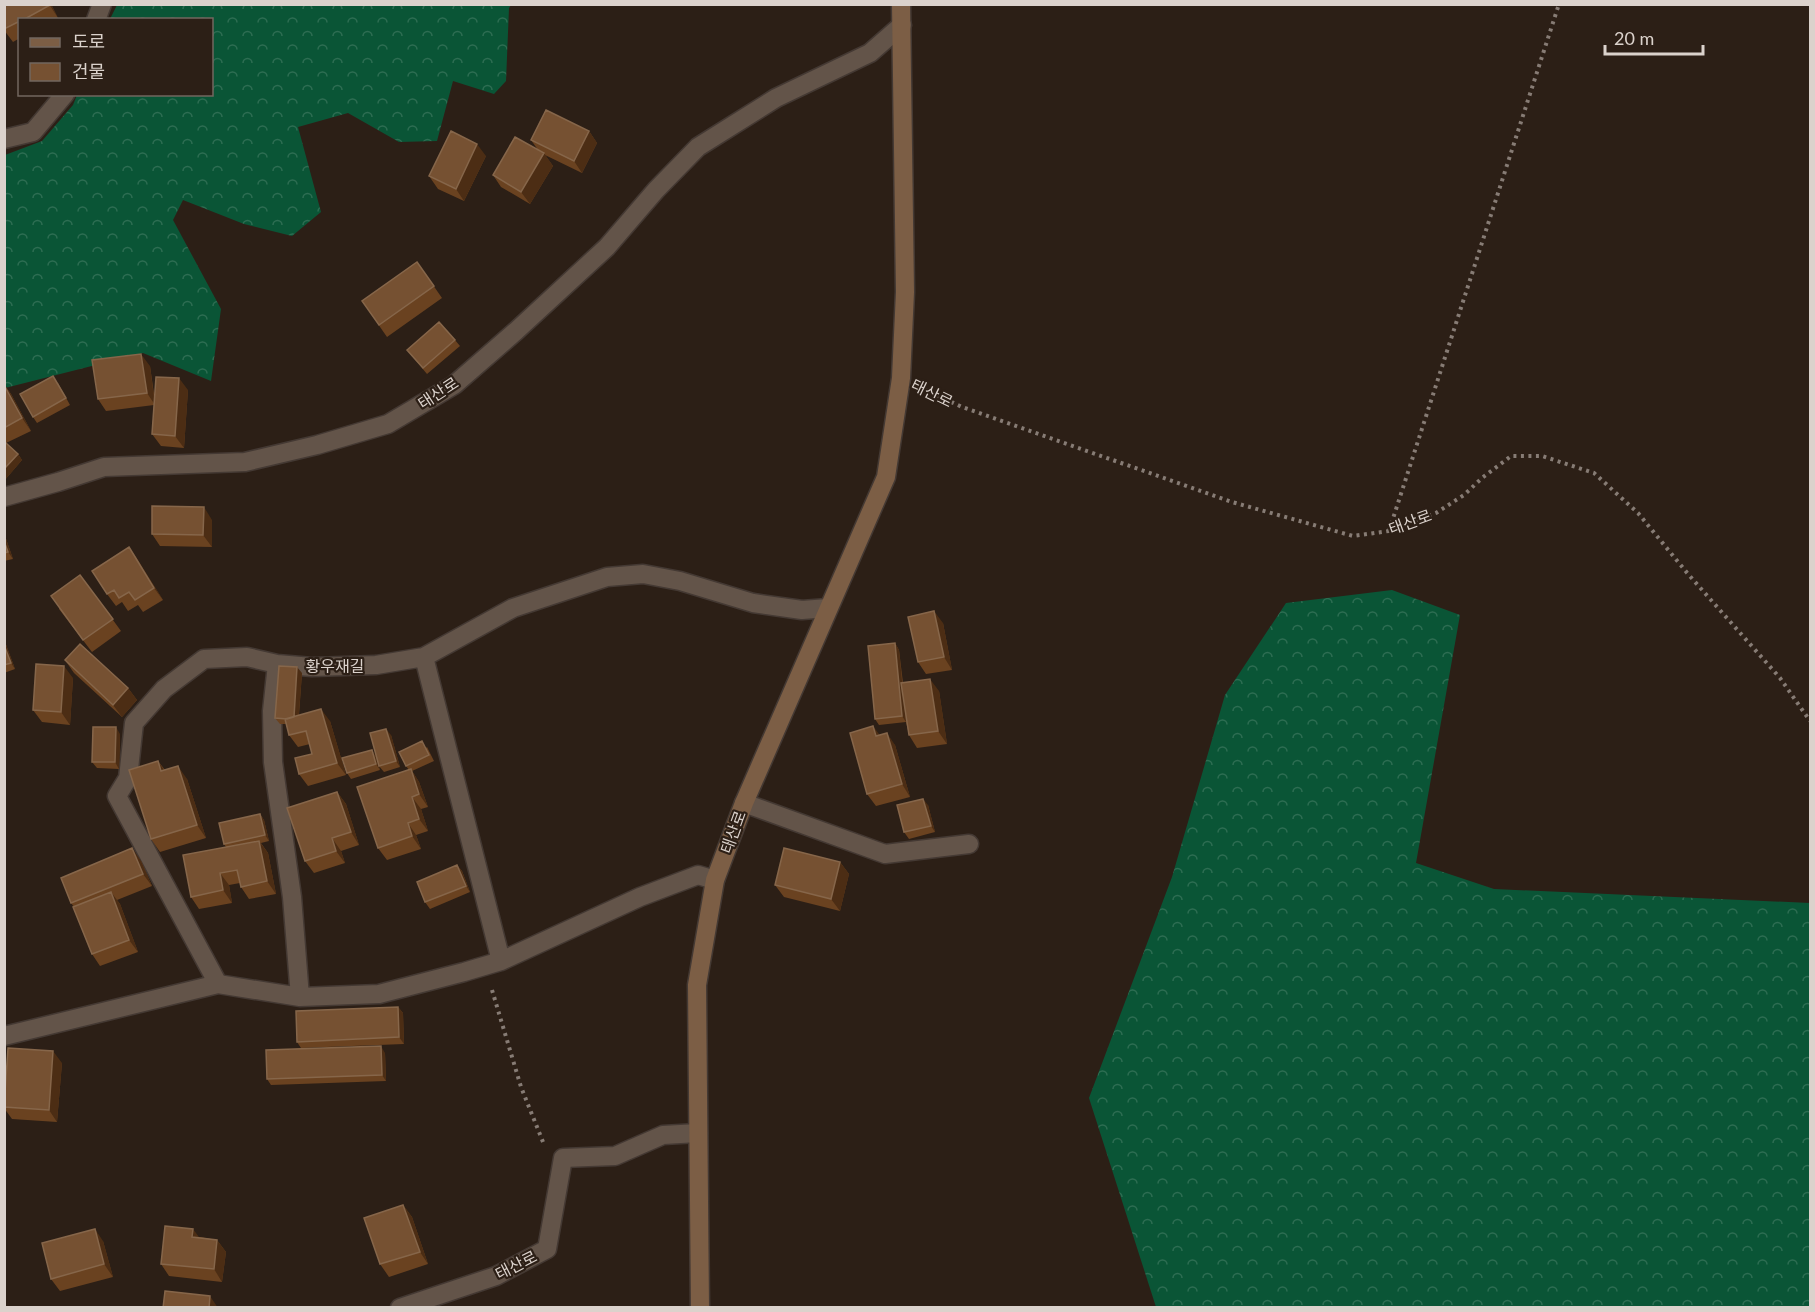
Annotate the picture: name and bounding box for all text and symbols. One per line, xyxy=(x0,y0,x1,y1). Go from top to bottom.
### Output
legend xyxy=(18,18,213,96)
scale bar xyxy=(1605,18,1702,56)
text: 20 m xyxy=(1614,27,1654,49)
text: 도로 xyxy=(72,30,105,52)
text: 건물 xyxy=(72,60,105,82)
street label: 태산로 xyxy=(414,372,462,413)
street label: 태산로 xyxy=(908,374,956,411)
street label: 태산로 xyxy=(1386,505,1434,538)
street label: 황우재길 xyxy=(306,656,364,675)
street label: 태산로 xyxy=(716,808,749,856)
street label: 태산로 xyxy=(492,1246,540,1283)

